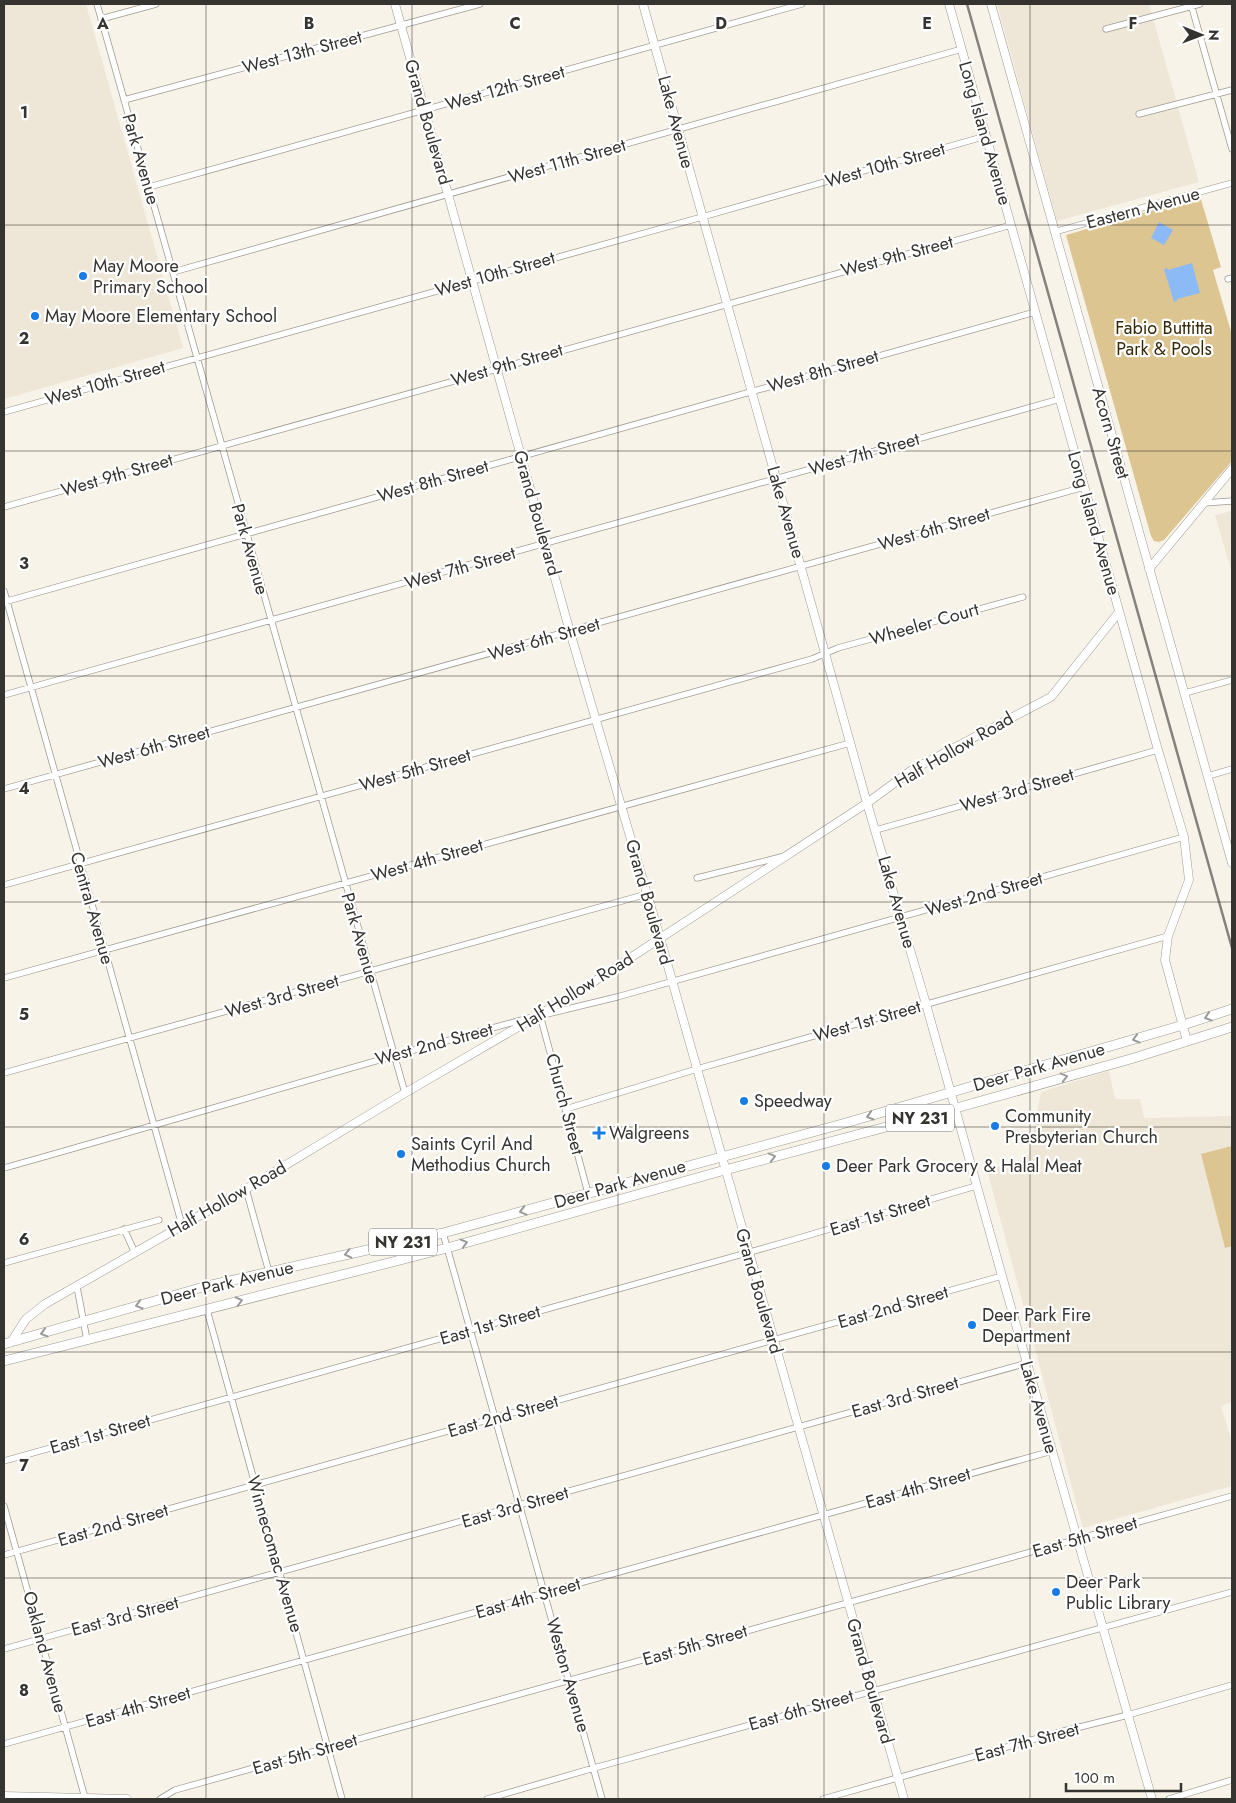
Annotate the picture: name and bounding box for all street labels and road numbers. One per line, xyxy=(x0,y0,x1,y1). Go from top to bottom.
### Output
street label: West 13th Street xyxy=(239,23,365,80)
street label: Grand Boulevard xyxy=(398,56,458,188)
street label: West 12th Street xyxy=(442,58,568,117)
street label: Long Island Avenue xyxy=(952,58,1018,208)
street label: Lake Avenue xyxy=(651,73,701,171)
street label: Park Avenue xyxy=(116,110,166,208)
street label: West 11th Street xyxy=(505,132,629,190)
street label: West 10th Street xyxy=(822,135,949,195)
street label: Eastern Avenue xyxy=(1083,180,1203,236)
street label: West 9th Street xyxy=(838,228,957,283)
street label: West 10th Street xyxy=(432,244,559,304)
street label: West 9th Street xyxy=(448,336,567,393)
street label: West 8th Street xyxy=(764,343,882,399)
street label: West 10th Street xyxy=(42,353,169,413)
street label: Acorn Street xyxy=(1086,384,1137,483)
street label: West 7th Street xyxy=(806,426,923,482)
street label: West 9th Street xyxy=(58,446,177,503)
street label: Grand Boulevard xyxy=(507,447,567,579)
street label: Long Island Avenue xyxy=(1061,448,1127,598)
street label: West 8th Street xyxy=(374,453,492,509)
street label: Lake Avenue xyxy=(760,463,812,561)
street label: Park Avenue xyxy=(225,500,275,598)
street label: West 6th Street xyxy=(875,500,994,557)
street label: West 7th Street xyxy=(402,540,519,596)
street label: Wheeler Court xyxy=(866,596,982,652)
street label: West 6th Street xyxy=(485,610,604,667)
street label: Half Hollow Road xyxy=(890,705,1018,795)
street label: West 6th Street xyxy=(95,718,214,775)
street label: West 5th Street xyxy=(356,741,474,798)
street label: West 3rd Street xyxy=(957,761,1078,819)
street label: West 4th Street xyxy=(368,831,487,888)
street label: Grand Boulevard xyxy=(619,836,679,968)
street label: Central Avenue xyxy=(64,849,120,967)
street label: Lake Avenue xyxy=(871,853,923,951)
street label: West 2nd Street xyxy=(922,865,1046,923)
street label: Park Avenue xyxy=(335,889,385,987)
street label: Half Hollow Road xyxy=(512,946,638,1038)
street label: West 3rd Street xyxy=(222,967,343,1025)
street label: West 1st Street xyxy=(810,993,924,1049)
street label: West 2nd Street xyxy=(372,1016,496,1072)
street label: Deer Park Avenue xyxy=(970,1036,1108,1098)
street label: Church Street xyxy=(539,1051,591,1158)
road number: NY 231 xyxy=(886,1104,954,1132)
street label: Deer Park Avenue xyxy=(551,1153,689,1215)
street label: Half Hollow Road xyxy=(163,1154,291,1244)
street label: East 1st Street xyxy=(827,1187,934,1243)
street label: Grand Boulevard xyxy=(729,1225,789,1357)
road number: NY 231 xyxy=(369,1228,437,1256)
street label: Deer Park Avenue xyxy=(158,1254,296,1312)
street label: East 2nd Street xyxy=(835,1279,952,1335)
street label: East 1st Street xyxy=(437,1298,544,1352)
street label: Lake Avenue xyxy=(1013,1358,1065,1456)
street label: East 3rd Street xyxy=(848,1369,962,1425)
street label: East 2nd Street xyxy=(445,1388,562,1444)
street label: East 1st Street xyxy=(47,1407,154,1461)
street label: East 4th Street xyxy=(862,1460,974,1515)
street label: Winnecomac Avenue xyxy=(240,1473,310,1635)
street label: East 3rd Street xyxy=(458,1479,572,1535)
street label: East 2nd Street xyxy=(55,1497,172,1553)
street label: East 5th Street xyxy=(1030,1509,1141,1564)
street label: East 4th Street xyxy=(472,1570,584,1625)
street label: Oakland Avenue xyxy=(16,1588,74,1716)
street label: East 3rd Street xyxy=(68,1589,182,1643)
street label: Weston Avenue xyxy=(539,1615,597,1735)
street label: Grand Boulevard xyxy=(840,1615,900,1747)
street label: East 5th Street xyxy=(640,1617,751,1672)
street label: East 4th Street xyxy=(82,1679,194,1734)
street label: East 6th Street xyxy=(745,1682,857,1737)
street label: East 7th Street xyxy=(972,1715,1083,1768)
street label: East 5th Street xyxy=(250,1726,361,1781)

